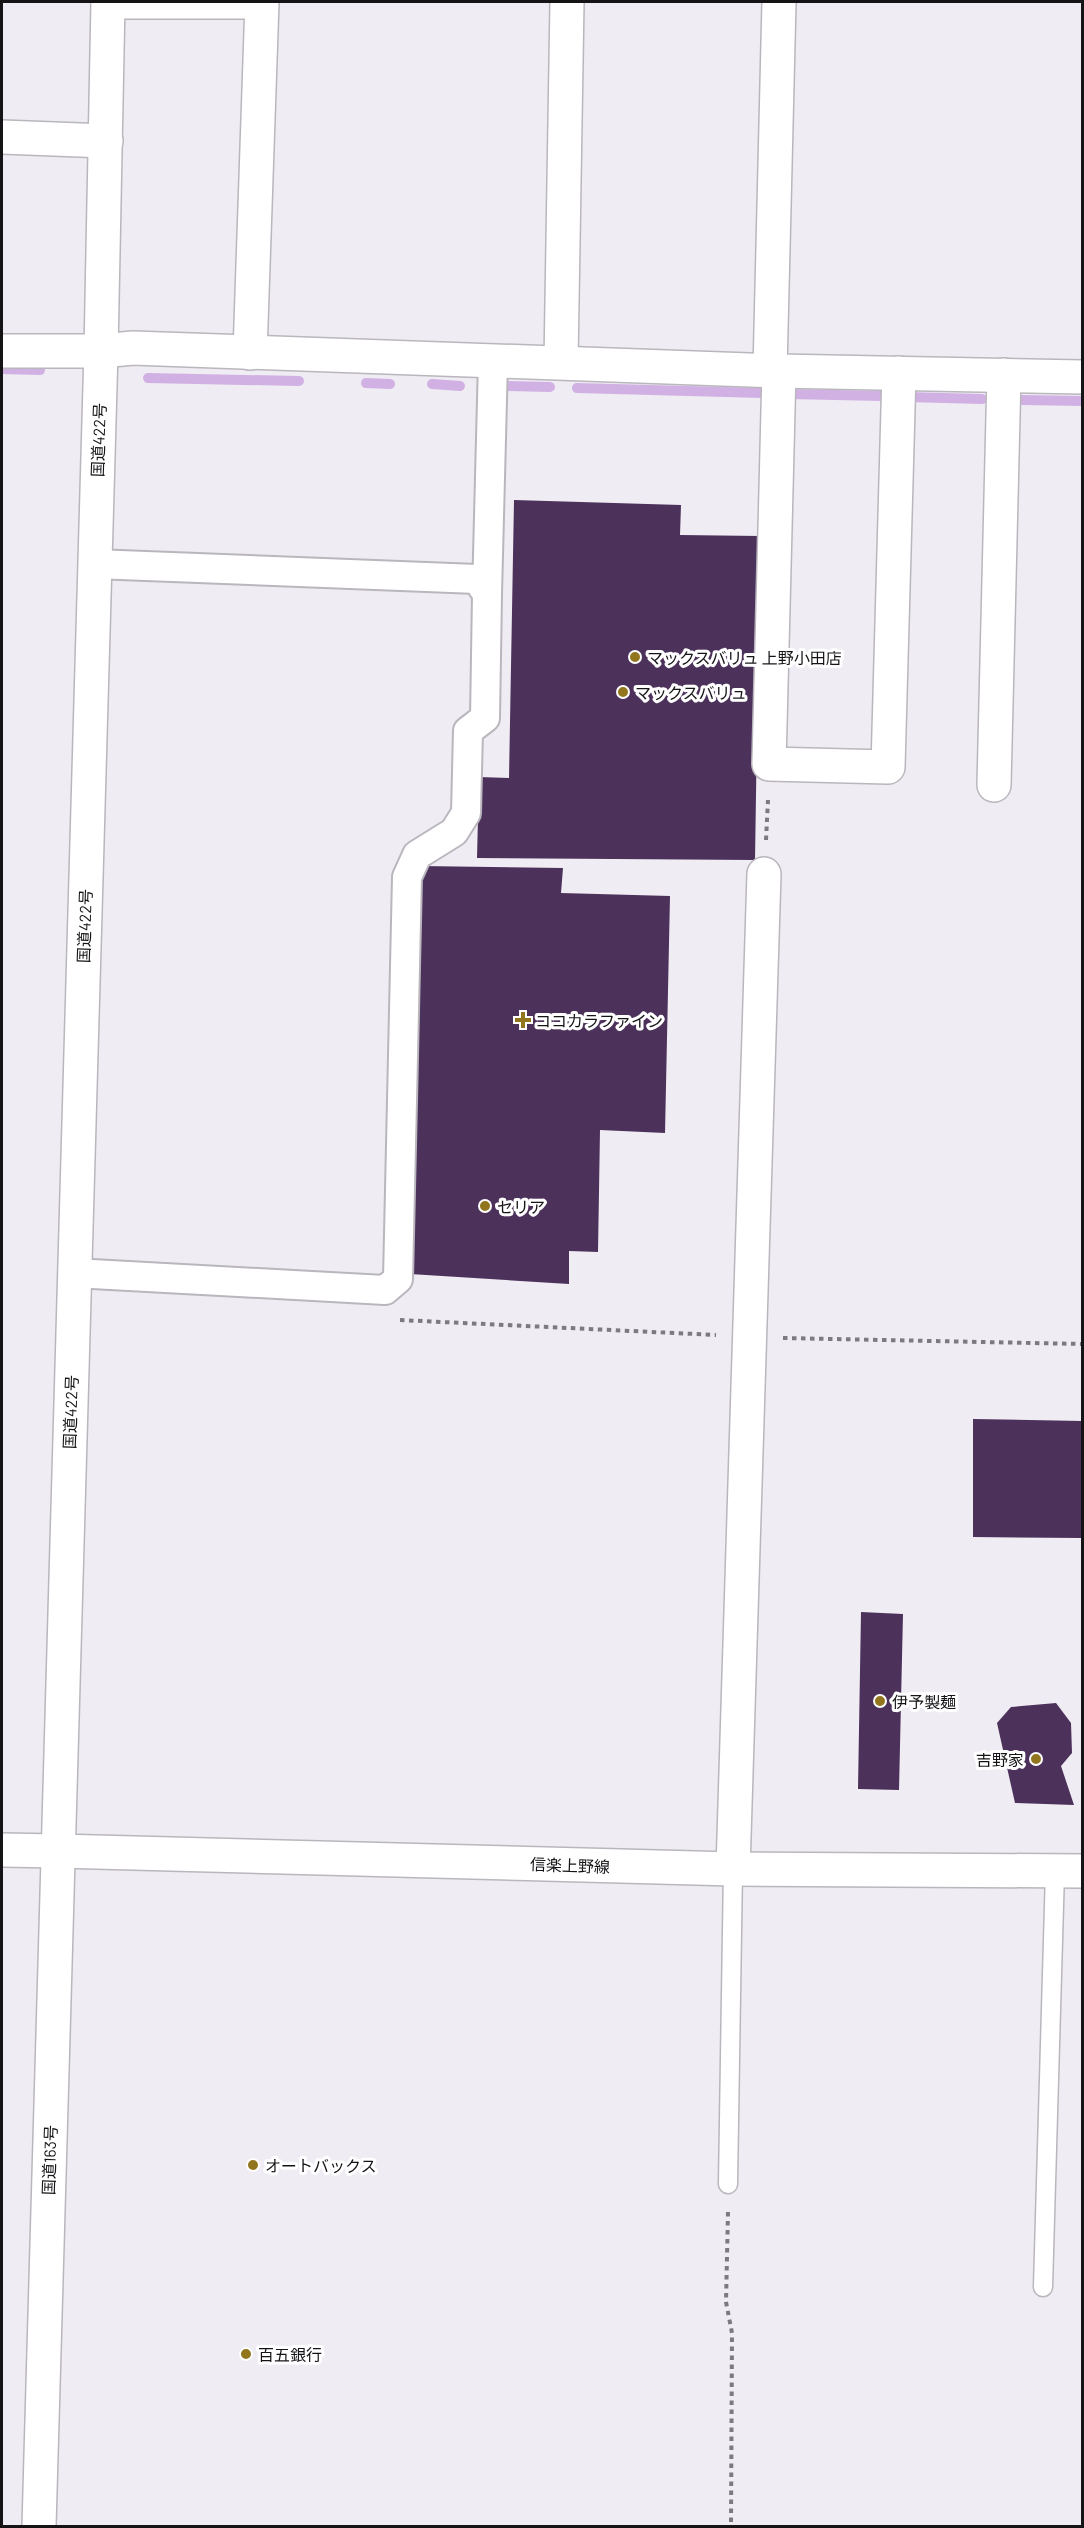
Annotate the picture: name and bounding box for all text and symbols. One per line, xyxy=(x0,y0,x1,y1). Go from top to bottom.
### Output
street label: 国道422号 xyxy=(87,403,109,477)
place label: マックスバリュ 上野小田店 xyxy=(647,648,842,667)
marker: マックスバリュ 上野小田店 xyxy=(628,650,642,664)
place label: マックスバリュ xyxy=(635,683,747,702)
marker: マックスバリュ xyxy=(616,685,630,699)
street label: 国道422号 xyxy=(73,889,95,963)
place label: ココカラファイン xyxy=(535,1011,663,1030)
marker: ココカラファイン xyxy=(516,1013,530,1027)
place label: セリア xyxy=(497,1197,545,1216)
marker: セリア xyxy=(478,1199,492,1213)
street label: 国道422号 xyxy=(59,1375,81,1449)
place label: 伊予製麺 xyxy=(892,1692,956,1711)
marker: 伊予製麺 xyxy=(873,1694,887,1708)
place label: 吉野家 xyxy=(976,1750,1024,1769)
marker: 吉野家 xyxy=(1029,1752,1043,1766)
street label: 信楽上野線 xyxy=(530,1854,610,1876)
street label: 国道163号 xyxy=(38,2125,60,2195)
place label: オートバックス xyxy=(265,2156,377,2175)
marker: オートバックス xyxy=(246,2158,260,2172)
place label: 百五銀行 xyxy=(258,2345,322,2364)
marker: 百五銀行 xyxy=(239,2347,253,2361)

